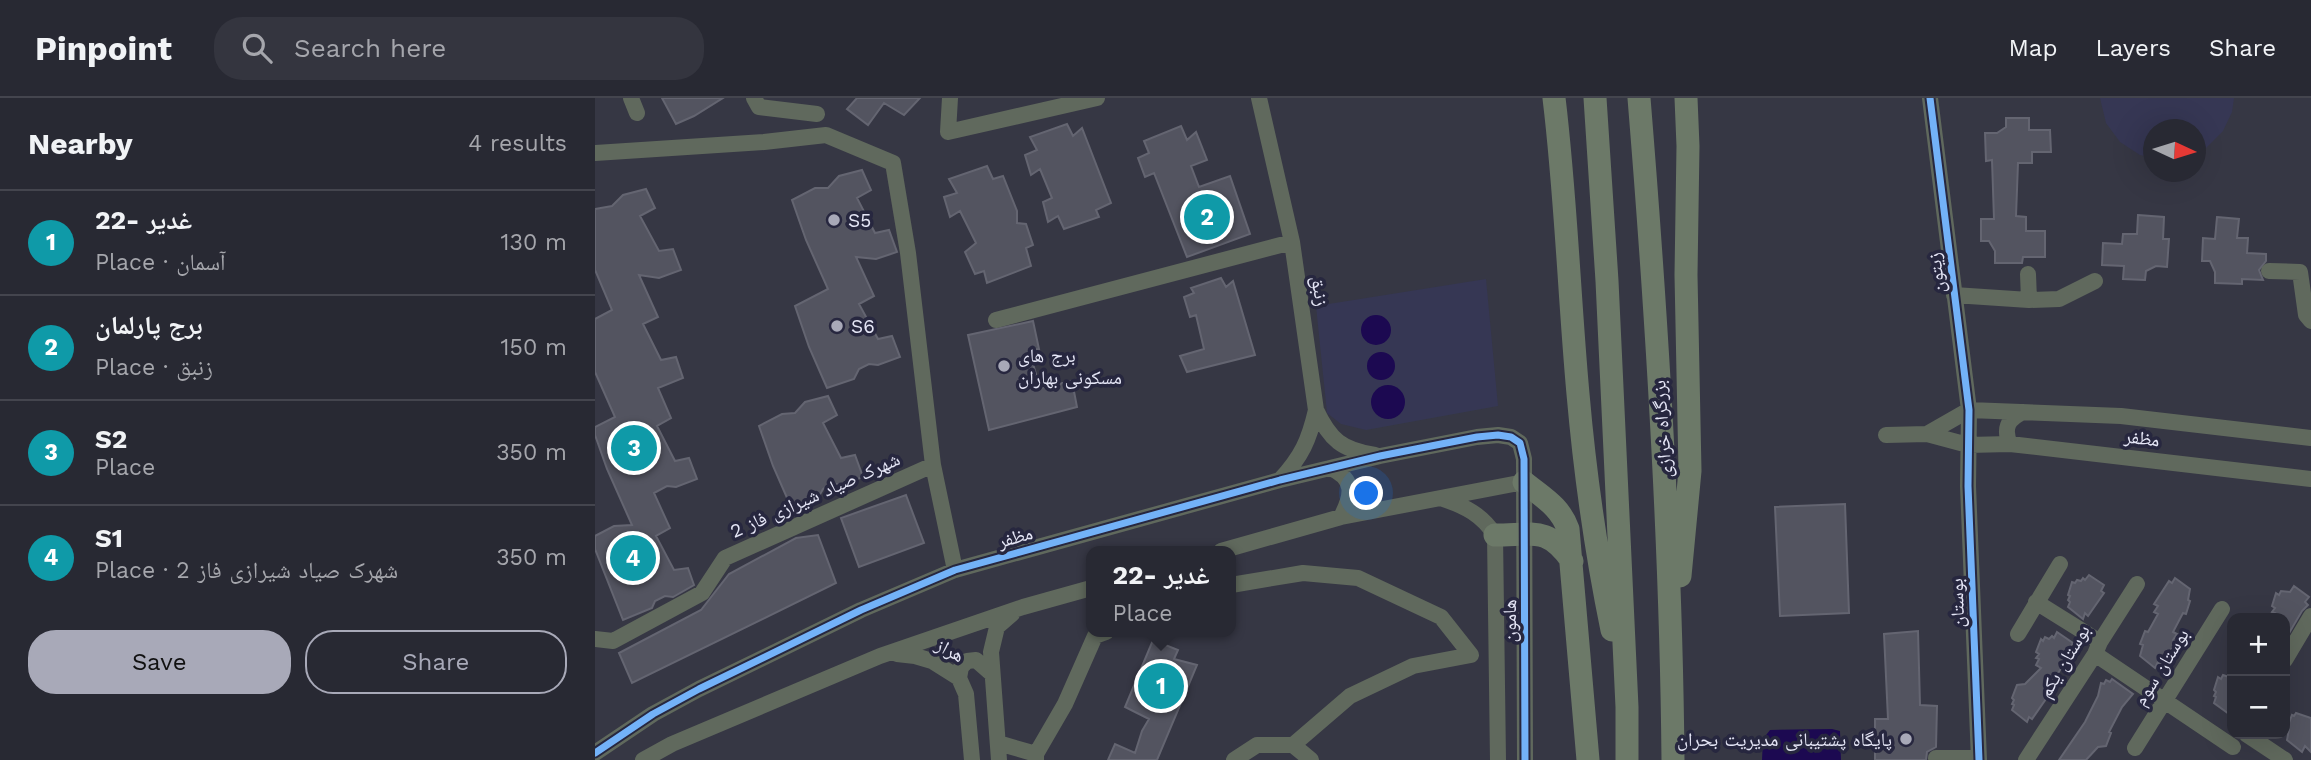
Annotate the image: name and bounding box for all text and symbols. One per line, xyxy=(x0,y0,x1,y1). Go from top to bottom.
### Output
search box xyxy=(214,17,704,80)
text: Pinpoint xyxy=(35,29,172,68)
icon: search xyxy=(238,29,276,67)
text: Search here xyxy=(294,33,446,63)
text: Map xyxy=(2009,34,2057,62)
text: Layers xyxy=(2095,34,2171,62)
text: Share xyxy=(2209,34,2276,62)
north arrow xyxy=(2143,119,2206,182)
text: Nearby xyxy=(28,126,133,161)
text: 4 results xyxy=(468,130,567,157)
pin: 2 xyxy=(1184,191,1230,243)
text: 22- غدیر xyxy=(95,205,192,235)
place label: S5 xyxy=(848,209,871,232)
marker: S5 xyxy=(826,212,842,228)
text: 1 xyxy=(46,229,56,256)
text: 130 m xyxy=(501,229,567,256)
text: Place · آسمان xyxy=(95,249,226,276)
street label: زیتون xyxy=(1922,251,1950,295)
street label: زنبق xyxy=(1307,274,1333,308)
text: برج پارلمان xyxy=(95,310,203,340)
place label: S6 xyxy=(851,315,875,338)
marker: S6 xyxy=(829,318,845,334)
text: 2 xyxy=(44,334,58,361)
text: 150 m xyxy=(501,334,567,361)
place label: برج های مسکونی بهاران xyxy=(1018,344,1122,389)
text: Place · زنبق xyxy=(95,354,213,381)
marker: برج های مسکونی بهاران xyxy=(996,358,1012,374)
street label: بزرگراه خرازی xyxy=(1647,379,1677,479)
pin: 3 xyxy=(611,422,657,474)
text: S2 xyxy=(95,424,127,454)
street label: مظفر xyxy=(2122,424,2161,452)
text: 3 xyxy=(44,439,58,466)
text: 350 m xyxy=(496,439,567,466)
street label: شهرک صیاد شیرازی فاز 2 xyxy=(727,447,903,543)
text: Place xyxy=(95,454,155,481)
your location xyxy=(1349,476,1383,510)
street label: مظفر xyxy=(994,521,1035,553)
text: S1 xyxy=(95,523,123,553)
pin: 4 xyxy=(610,532,656,584)
text: 4 xyxy=(44,544,58,571)
text: 350 m xyxy=(496,544,567,571)
popup xyxy=(1086,546,1236,637)
text: Place · شهرک صیاد شیرازی فاز 2 xyxy=(95,557,398,584)
text: 22- غدیر xyxy=(1112,560,1210,590)
street label: بوستان xyxy=(1945,578,1969,628)
street label: هامون xyxy=(1498,599,1521,643)
text: Place xyxy=(1112,600,1173,627)
map controls xyxy=(2227,613,2290,739)
button: + xyxy=(2227,613,2290,676)
street label: بوستان یکم xyxy=(2033,620,2096,702)
street label: بوستان سوم xyxy=(2128,624,2195,711)
button: Save xyxy=(28,630,291,694)
button: Share xyxy=(305,630,567,694)
street label: هراز xyxy=(931,632,968,667)
pin: 1 xyxy=(1138,660,1184,712)
button: − xyxy=(2227,676,2290,739)
place label: پایگاه پشتیبانی مدیریت بحران xyxy=(1677,728,1892,751)
marker: پایگاه پشتیبانی مدیریت بحران xyxy=(1898,731,1914,747)

